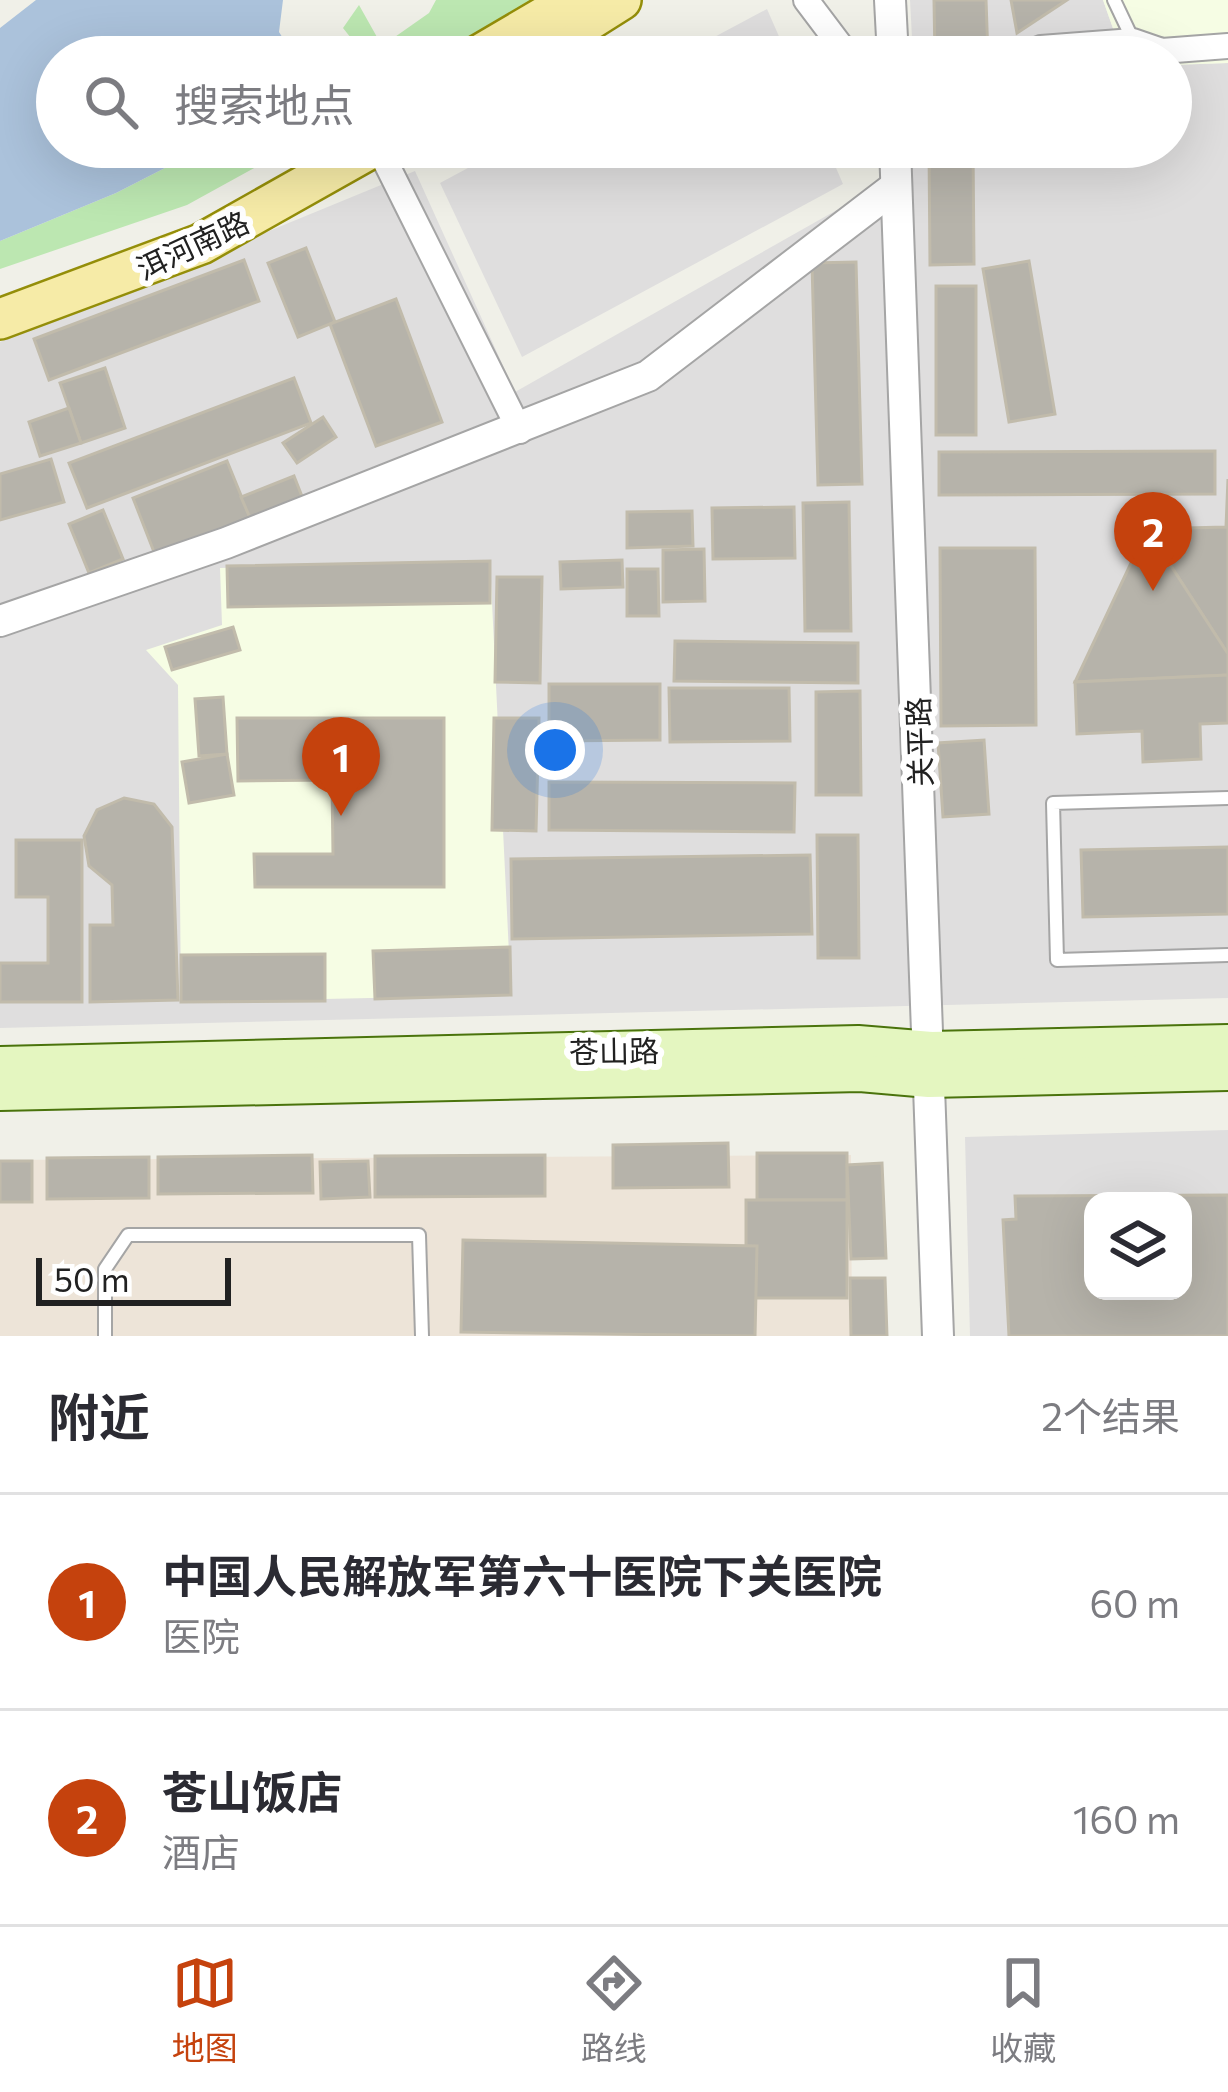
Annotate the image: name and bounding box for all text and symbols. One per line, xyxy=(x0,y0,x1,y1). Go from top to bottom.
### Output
search box xyxy=(36,36,1192,168)
icon: search xyxy=(78,69,144,135)
text: 搜索地点 xyxy=(174,76,354,131)
street label: 洱河南路 xyxy=(130,202,254,286)
pin: 2 xyxy=(1114,492,1192,591)
street label: 关平路 xyxy=(898,696,938,788)
pin: 1 xyxy=(302,717,380,816)
your location xyxy=(525,720,585,780)
street label: 苍山路 xyxy=(569,1031,659,1069)
map controls xyxy=(1084,1192,1192,1300)
button: layers xyxy=(1084,1192,1192,1300)
scale bar xyxy=(36,1252,231,1305)
text: 50 m xyxy=(54,1258,130,1299)
text: 附近 xyxy=(48,1384,150,1447)
text: 2个结果 xyxy=(1041,1391,1180,1439)
text: 中国人民解放军第六十医院下关医院 xyxy=(162,1547,882,1602)
text: 1 xyxy=(78,1578,96,1626)
text: 60 m xyxy=(1089,1578,1180,1626)
text: 医院 xyxy=(162,1611,240,1659)
text: 苍山饭店 xyxy=(162,1763,342,1818)
text: 2 xyxy=(76,1794,98,1842)
text: 160 m xyxy=(1073,1794,1180,1842)
text: 酒店 xyxy=(162,1827,240,1875)
tab: 地图 xyxy=(172,1950,238,2070)
tab: 路线 xyxy=(581,1950,647,2070)
tab: 收藏 xyxy=(990,1950,1056,2070)

